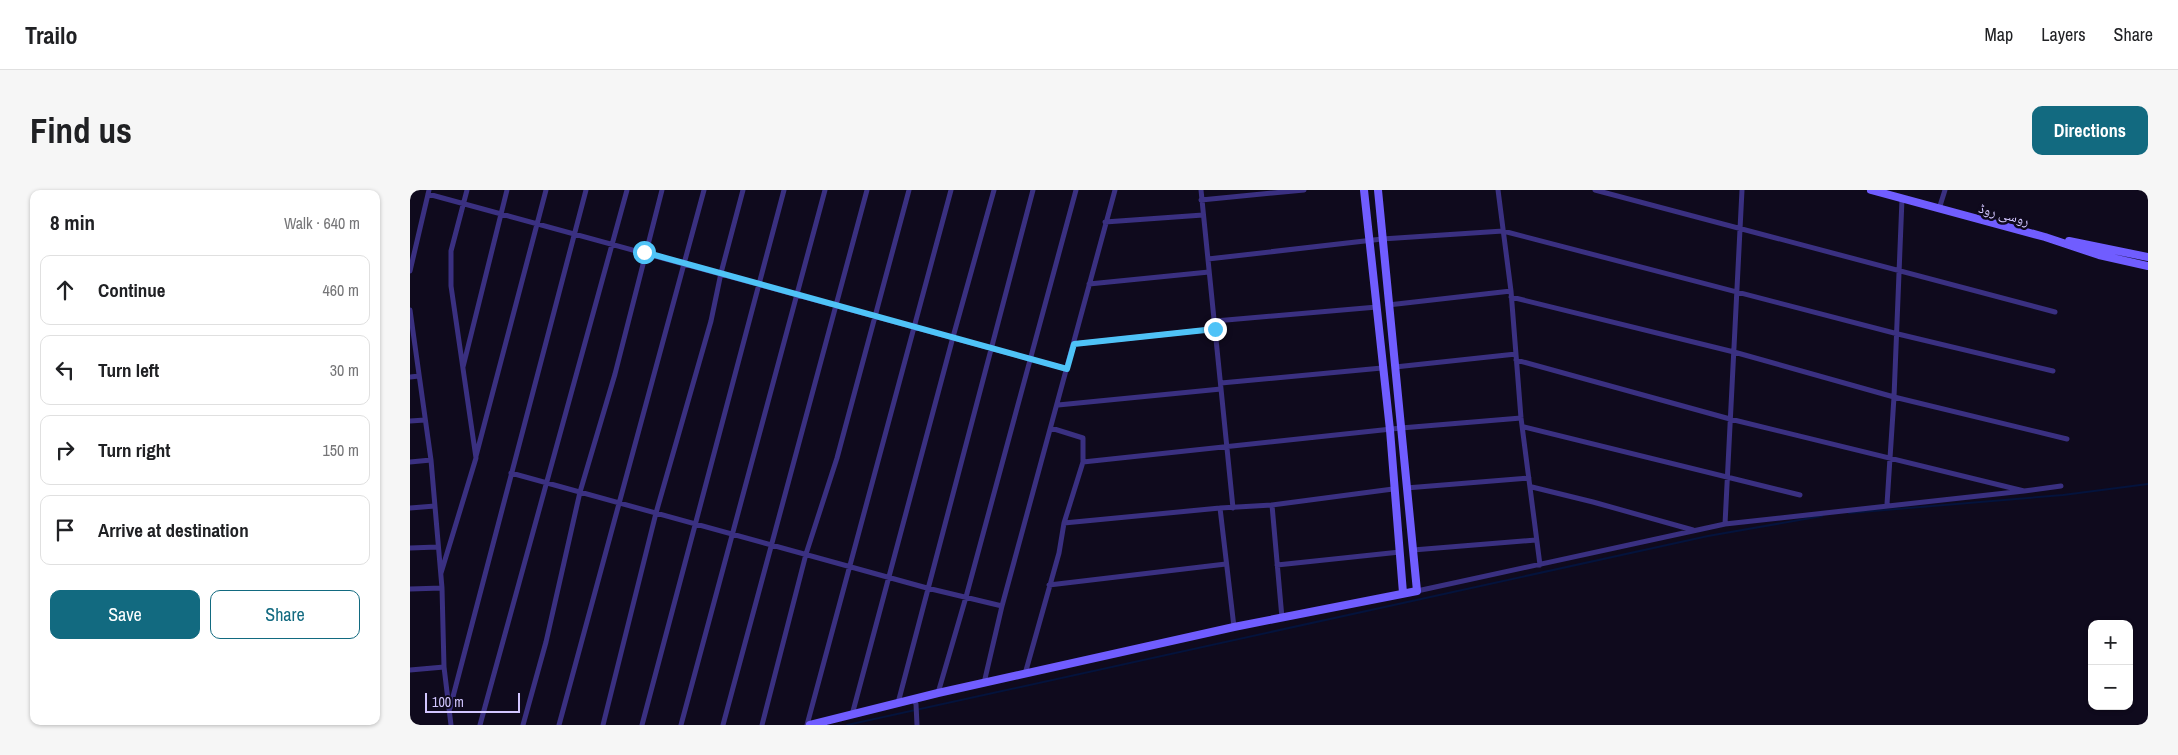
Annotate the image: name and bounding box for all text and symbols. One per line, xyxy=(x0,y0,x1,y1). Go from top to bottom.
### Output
text: Trailo xyxy=(25,19,78,51)
text: Map xyxy=(1985,22,2013,47)
text: Layers xyxy=(2041,22,2086,47)
text: Share xyxy=(2114,22,2153,47)
button: Directions xyxy=(2032,106,2148,155)
text: Find us xyxy=(30,107,132,154)
street label: روسی روڈ xyxy=(1977,199,2031,229)
text: 8 min xyxy=(50,208,95,237)
text: Walk · 640 m xyxy=(284,212,360,234)
route start xyxy=(633,241,656,264)
icon: ahead xyxy=(51,276,79,304)
text: Continue xyxy=(98,277,166,303)
text: 460 m xyxy=(323,279,359,301)
route end xyxy=(1204,318,1227,341)
icon: left xyxy=(51,356,79,384)
text: Turn left xyxy=(98,357,159,383)
text: 30 m xyxy=(330,359,359,381)
icon: right xyxy=(51,436,79,464)
text: Turn right xyxy=(98,437,170,463)
text: 150 m xyxy=(323,439,359,461)
icon: arrive xyxy=(51,516,79,544)
text: Arrive at destination xyxy=(98,517,249,543)
button: Save xyxy=(50,590,200,639)
button: Share xyxy=(210,590,360,639)
map controls xyxy=(2088,620,2133,710)
button: + xyxy=(2088,620,2133,665)
button: − xyxy=(2088,665,2133,710)
scale bar xyxy=(425,690,520,713)
text: 100 m xyxy=(432,693,464,711)

